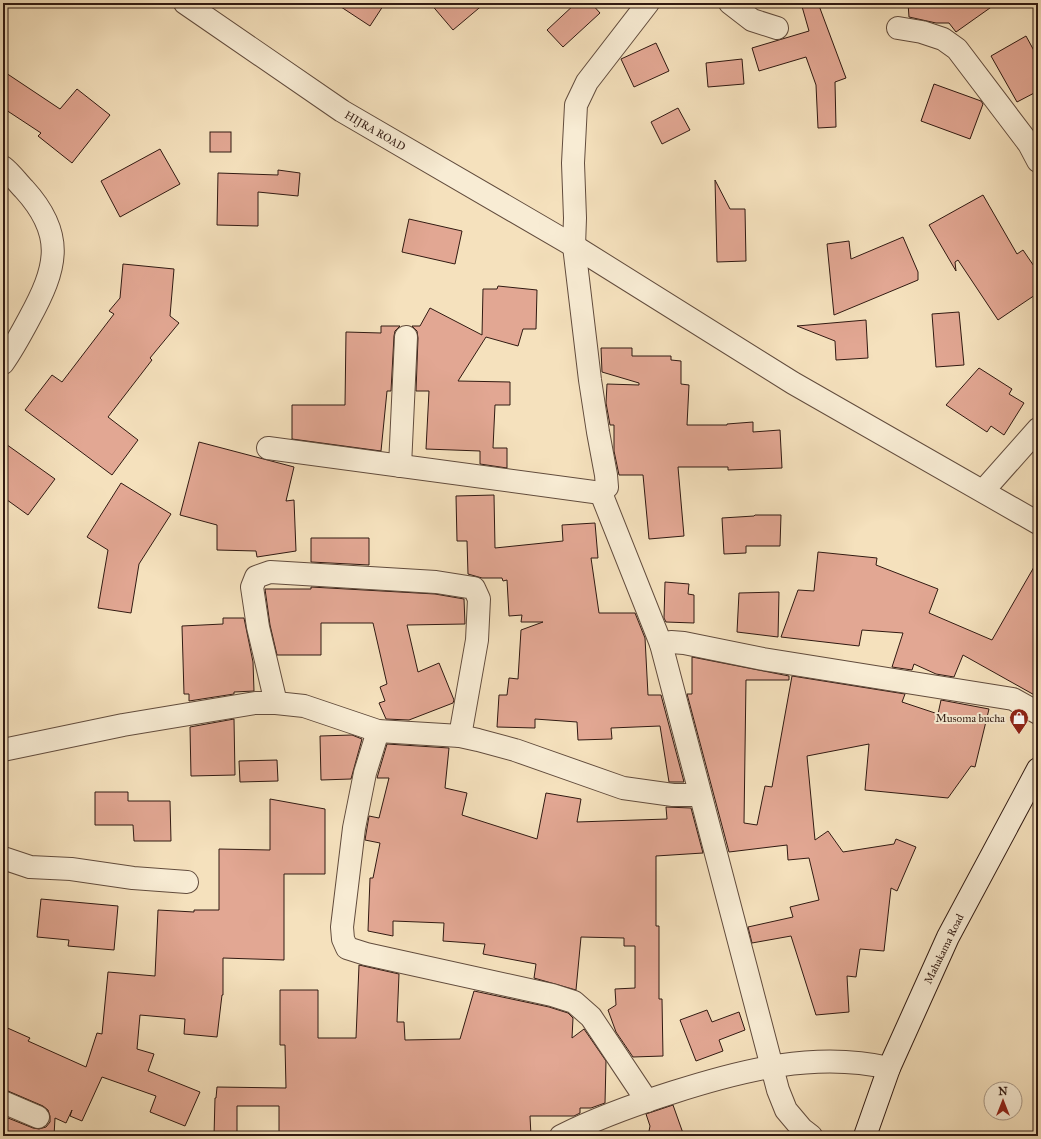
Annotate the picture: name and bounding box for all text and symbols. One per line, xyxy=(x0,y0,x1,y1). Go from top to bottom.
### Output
street label: HIJRA ROAD xyxy=(342,108,408,155)
shop icon: Musoma bucha xyxy=(1008,707,1030,735)
place label: Musoma bucha xyxy=(935,712,1005,725)
street label: Mahakama Road xyxy=(921,911,967,986)
north arrow xyxy=(983,1081,1023,1121)
text: N xyxy=(998,1085,1008,1098)

